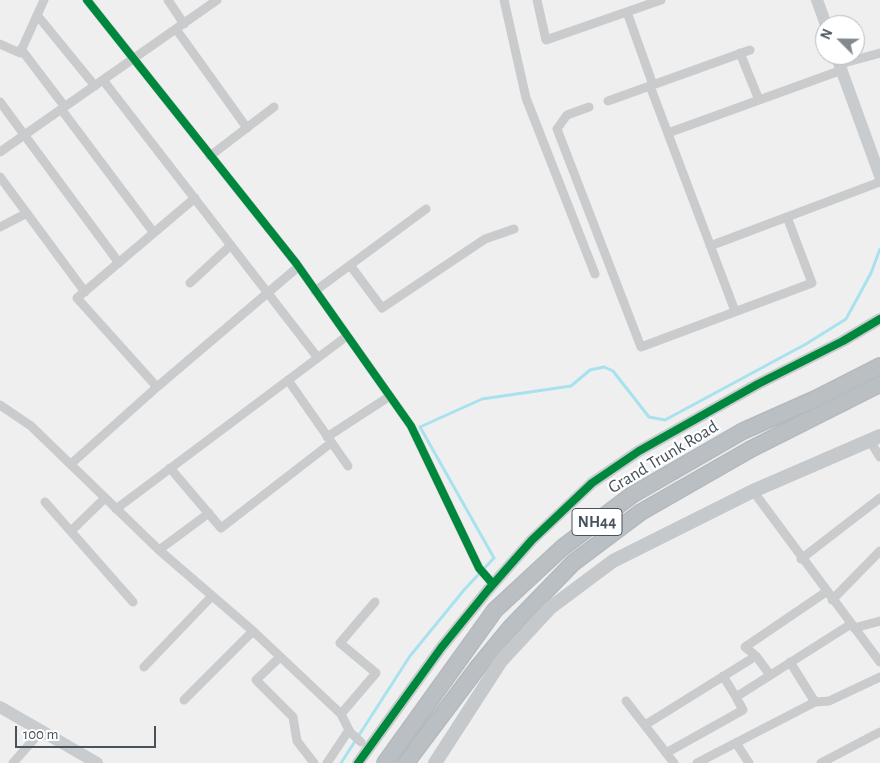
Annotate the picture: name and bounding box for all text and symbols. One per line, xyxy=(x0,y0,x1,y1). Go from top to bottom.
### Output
north arrow xyxy=(815,15,865,65)
text: N xyxy=(819,27,835,42)
street label: Grand Trunk Road xyxy=(604,416,722,498)
road number: NH44 xyxy=(572,508,622,536)
scale bar xyxy=(18,716,159,748)
text: 100 m xyxy=(23,727,58,742)

